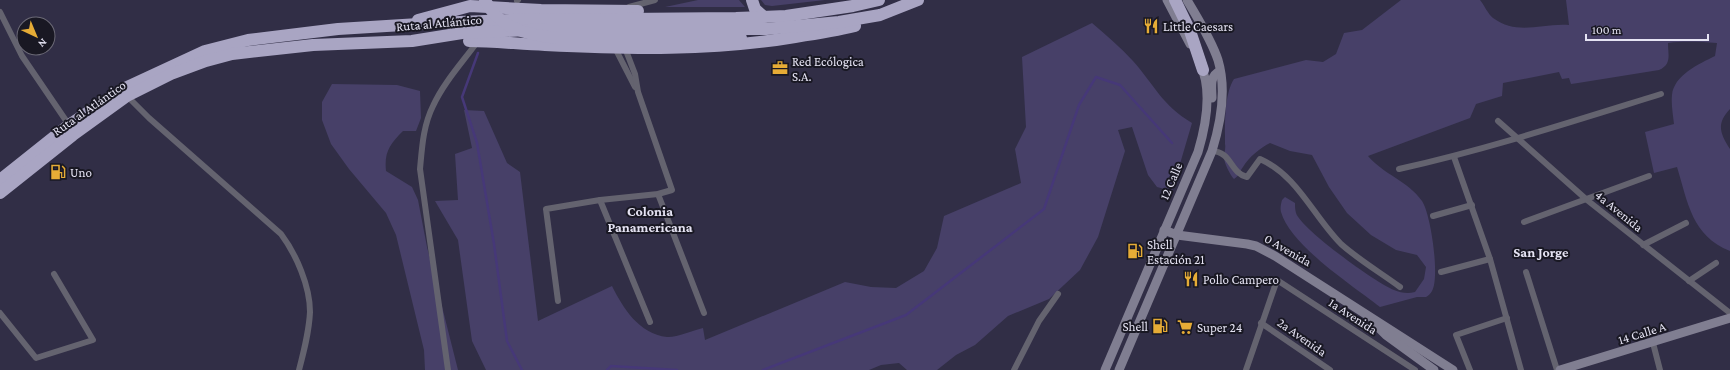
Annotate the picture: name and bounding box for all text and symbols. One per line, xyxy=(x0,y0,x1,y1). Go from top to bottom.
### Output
street label: Ruta al Atlántico xyxy=(396,12,482,34)
north arrow xyxy=(16,16,56,56)
scale bar xyxy=(1586,16,1708,42)
restaurant icon: Little Caesars xyxy=(1142,17,1160,35)
place label: Little Caesars xyxy=(1163,19,1233,34)
text: 100 m xyxy=(1592,23,1622,37)
text: N xyxy=(36,36,50,50)
place label: Red Ecólogica S.A. xyxy=(792,54,864,84)
office icon: Red Ecólogica S.A. xyxy=(771,59,789,77)
street label: Ruta al Atlántico xyxy=(49,77,129,139)
street label: 12 Calle xyxy=(1156,160,1186,202)
fuel station icon: Uno xyxy=(49,163,67,181)
place label: Uno xyxy=(70,165,92,180)
street label: 4a Avenida xyxy=(1592,187,1646,235)
district label: Colonia Panamericana xyxy=(607,203,693,235)
street label: 0 Avenida xyxy=(1262,231,1314,269)
place label: Shell Estación 21 xyxy=(1147,237,1205,267)
fuel station icon: Shell Estación 21 xyxy=(1126,242,1144,260)
district label: San Jorge xyxy=(1513,244,1569,260)
restaurant icon: Pollo Campero xyxy=(1182,270,1200,288)
place label: Pollo Campero xyxy=(1203,272,1279,287)
street label: 1a Avenida xyxy=(1326,295,1380,337)
street label: 2a Avenida xyxy=(1275,315,1329,359)
fuel station icon: Shell xyxy=(1151,317,1169,335)
supermarket icon: Super 24 xyxy=(1176,318,1194,336)
street label: 14 Calle A xyxy=(1616,318,1668,347)
place label: Shell xyxy=(1122,319,1149,334)
place label: Super 24 xyxy=(1197,320,1243,335)

